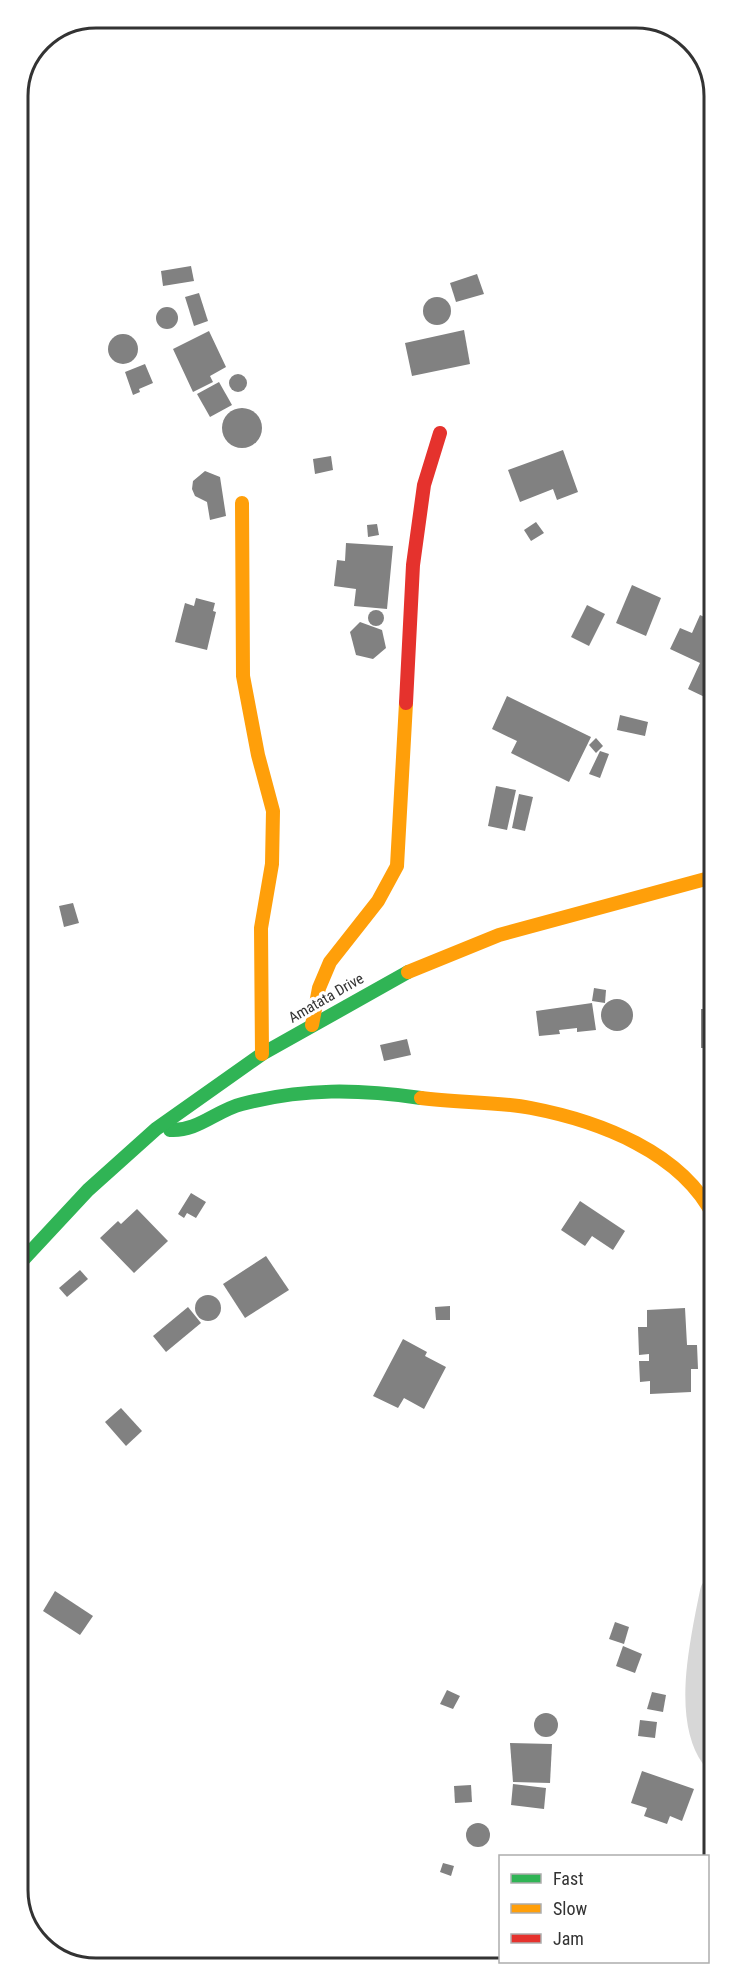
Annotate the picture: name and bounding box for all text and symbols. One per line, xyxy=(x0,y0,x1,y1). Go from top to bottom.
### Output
street label: Amatata Drive xyxy=(285,969,367,1027)
legend xyxy=(499,1855,709,1963)
text: Fast xyxy=(553,1868,584,1889)
text: Slow xyxy=(553,1898,588,1919)
text: Jam xyxy=(553,1928,584,1949)

